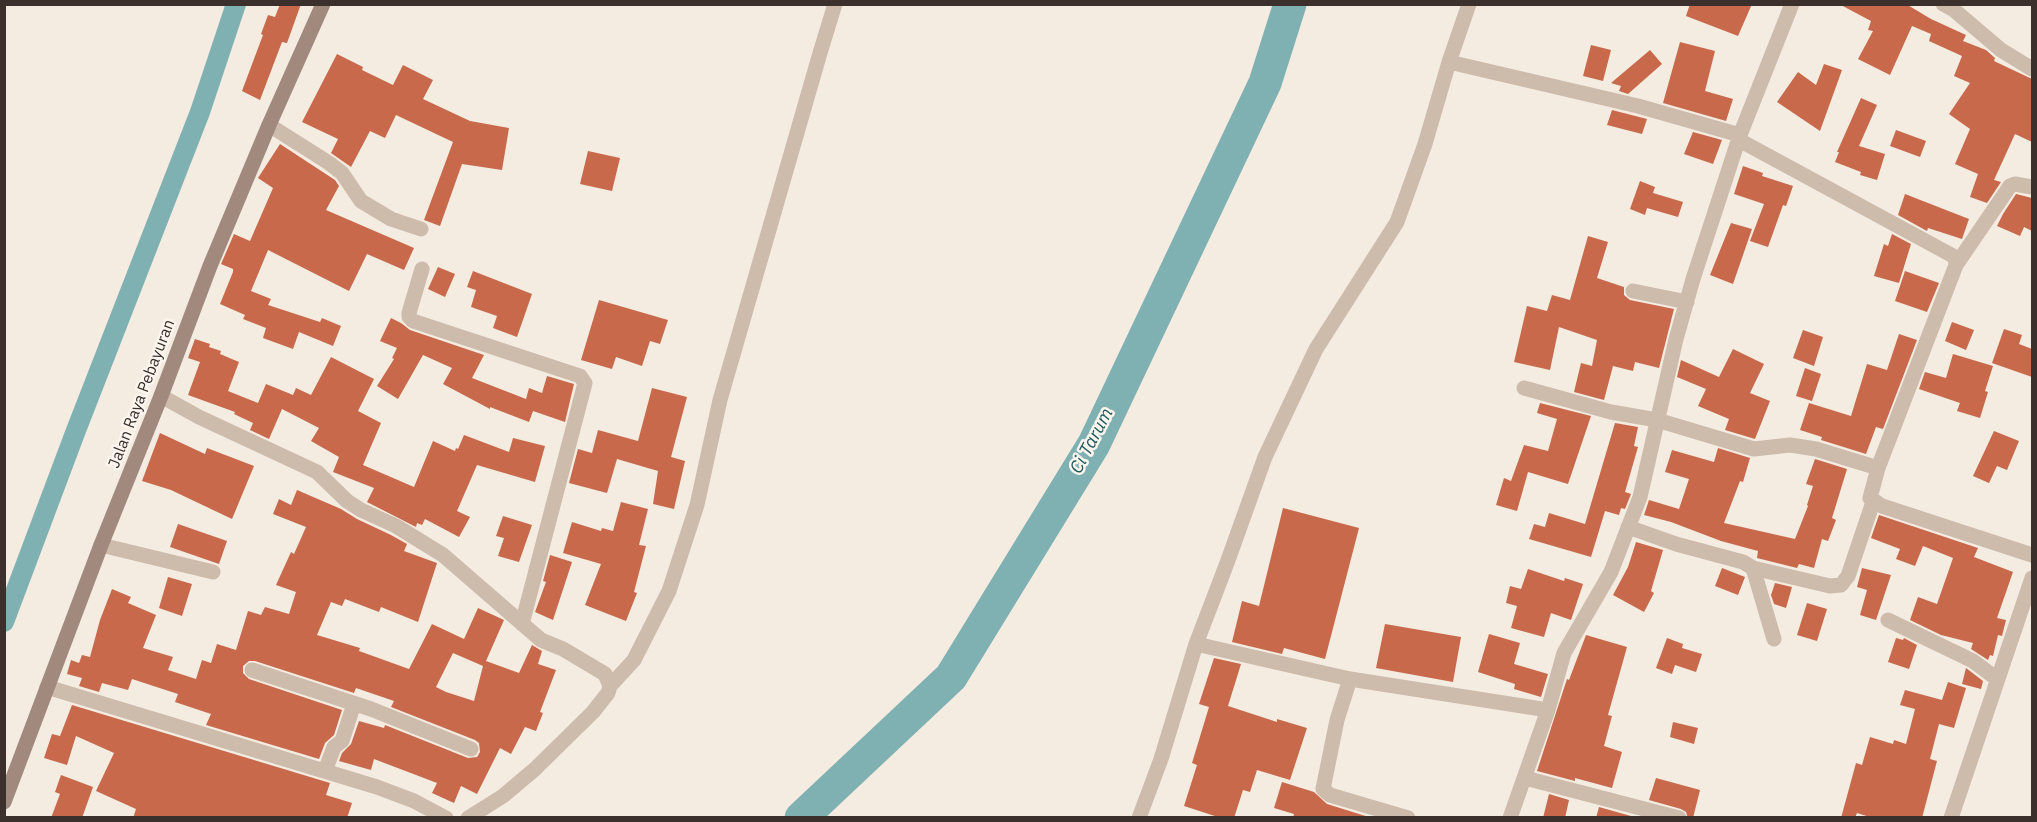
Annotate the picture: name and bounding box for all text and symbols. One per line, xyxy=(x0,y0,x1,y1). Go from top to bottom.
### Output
street label: Jalan Raya Pebayuran xyxy=(105,317,179,471)
water label: Ci Tarum xyxy=(1066,405,1118,477)

